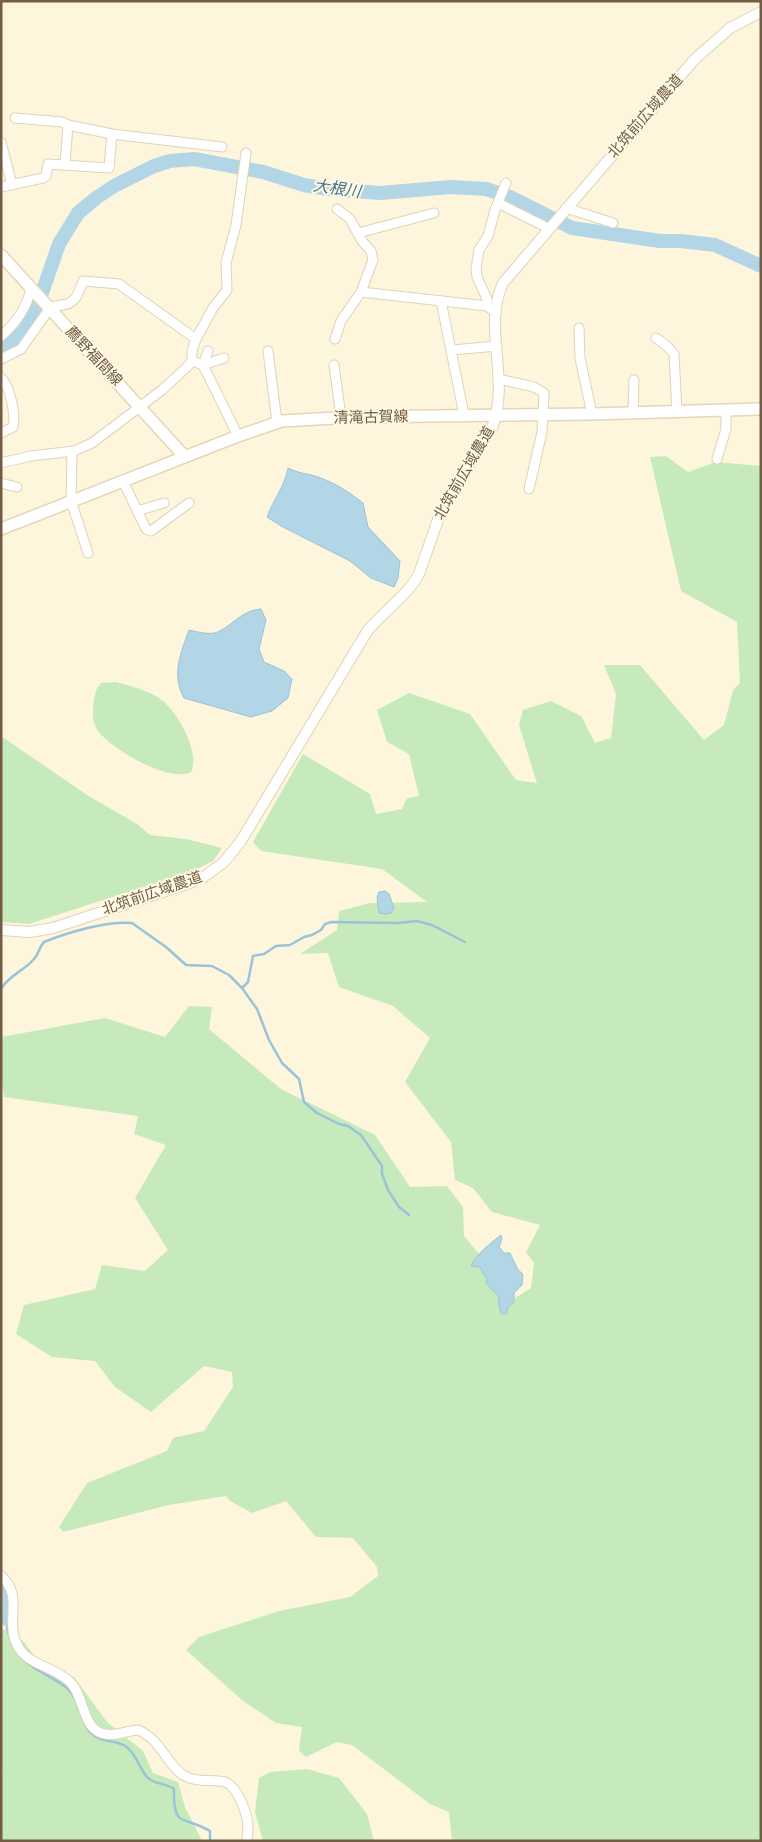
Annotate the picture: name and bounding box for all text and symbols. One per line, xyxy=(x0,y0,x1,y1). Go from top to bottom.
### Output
street label: 北筑前広域農道 xyxy=(604,70,686,162)
water label: 大根川 xyxy=(312,176,364,202)
street label: 薦野福間線 xyxy=(62,322,126,390)
street label: 清滝古賀線 xyxy=(333,407,409,427)
street label: 北筑前広域農道 xyxy=(430,423,498,523)
street label: 北筑前広域農道 xyxy=(99,867,205,919)

